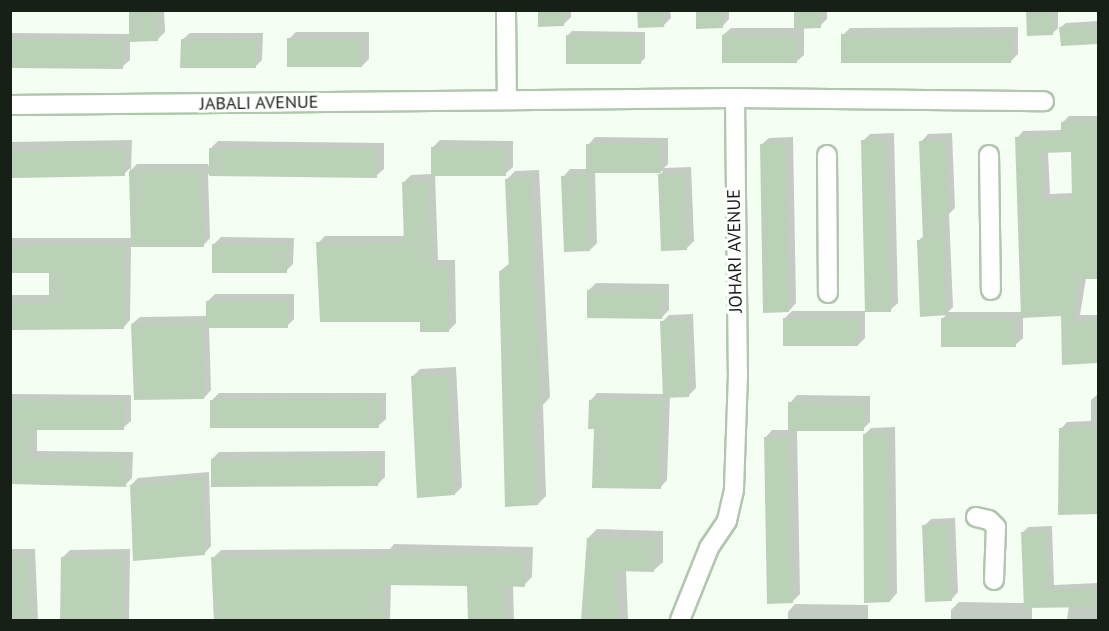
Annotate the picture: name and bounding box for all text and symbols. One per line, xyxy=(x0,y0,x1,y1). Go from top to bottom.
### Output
street label: JABALI AVENUE xyxy=(199,91,319,115)
street label: JOHARI AVENUE xyxy=(723,189,747,313)

